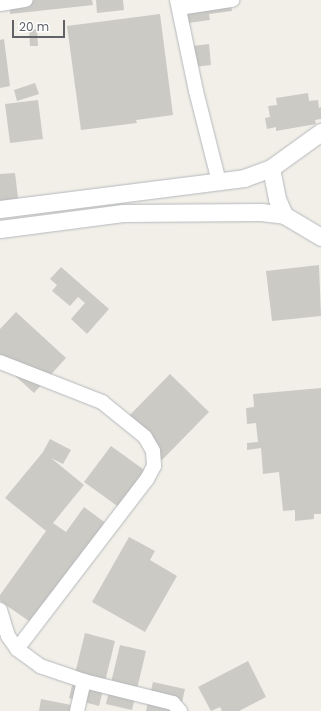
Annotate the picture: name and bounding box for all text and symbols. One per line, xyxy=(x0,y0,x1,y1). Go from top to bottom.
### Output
scale bar xyxy=(14,12,67,38)
text: 20 m xyxy=(19,18,49,35)

